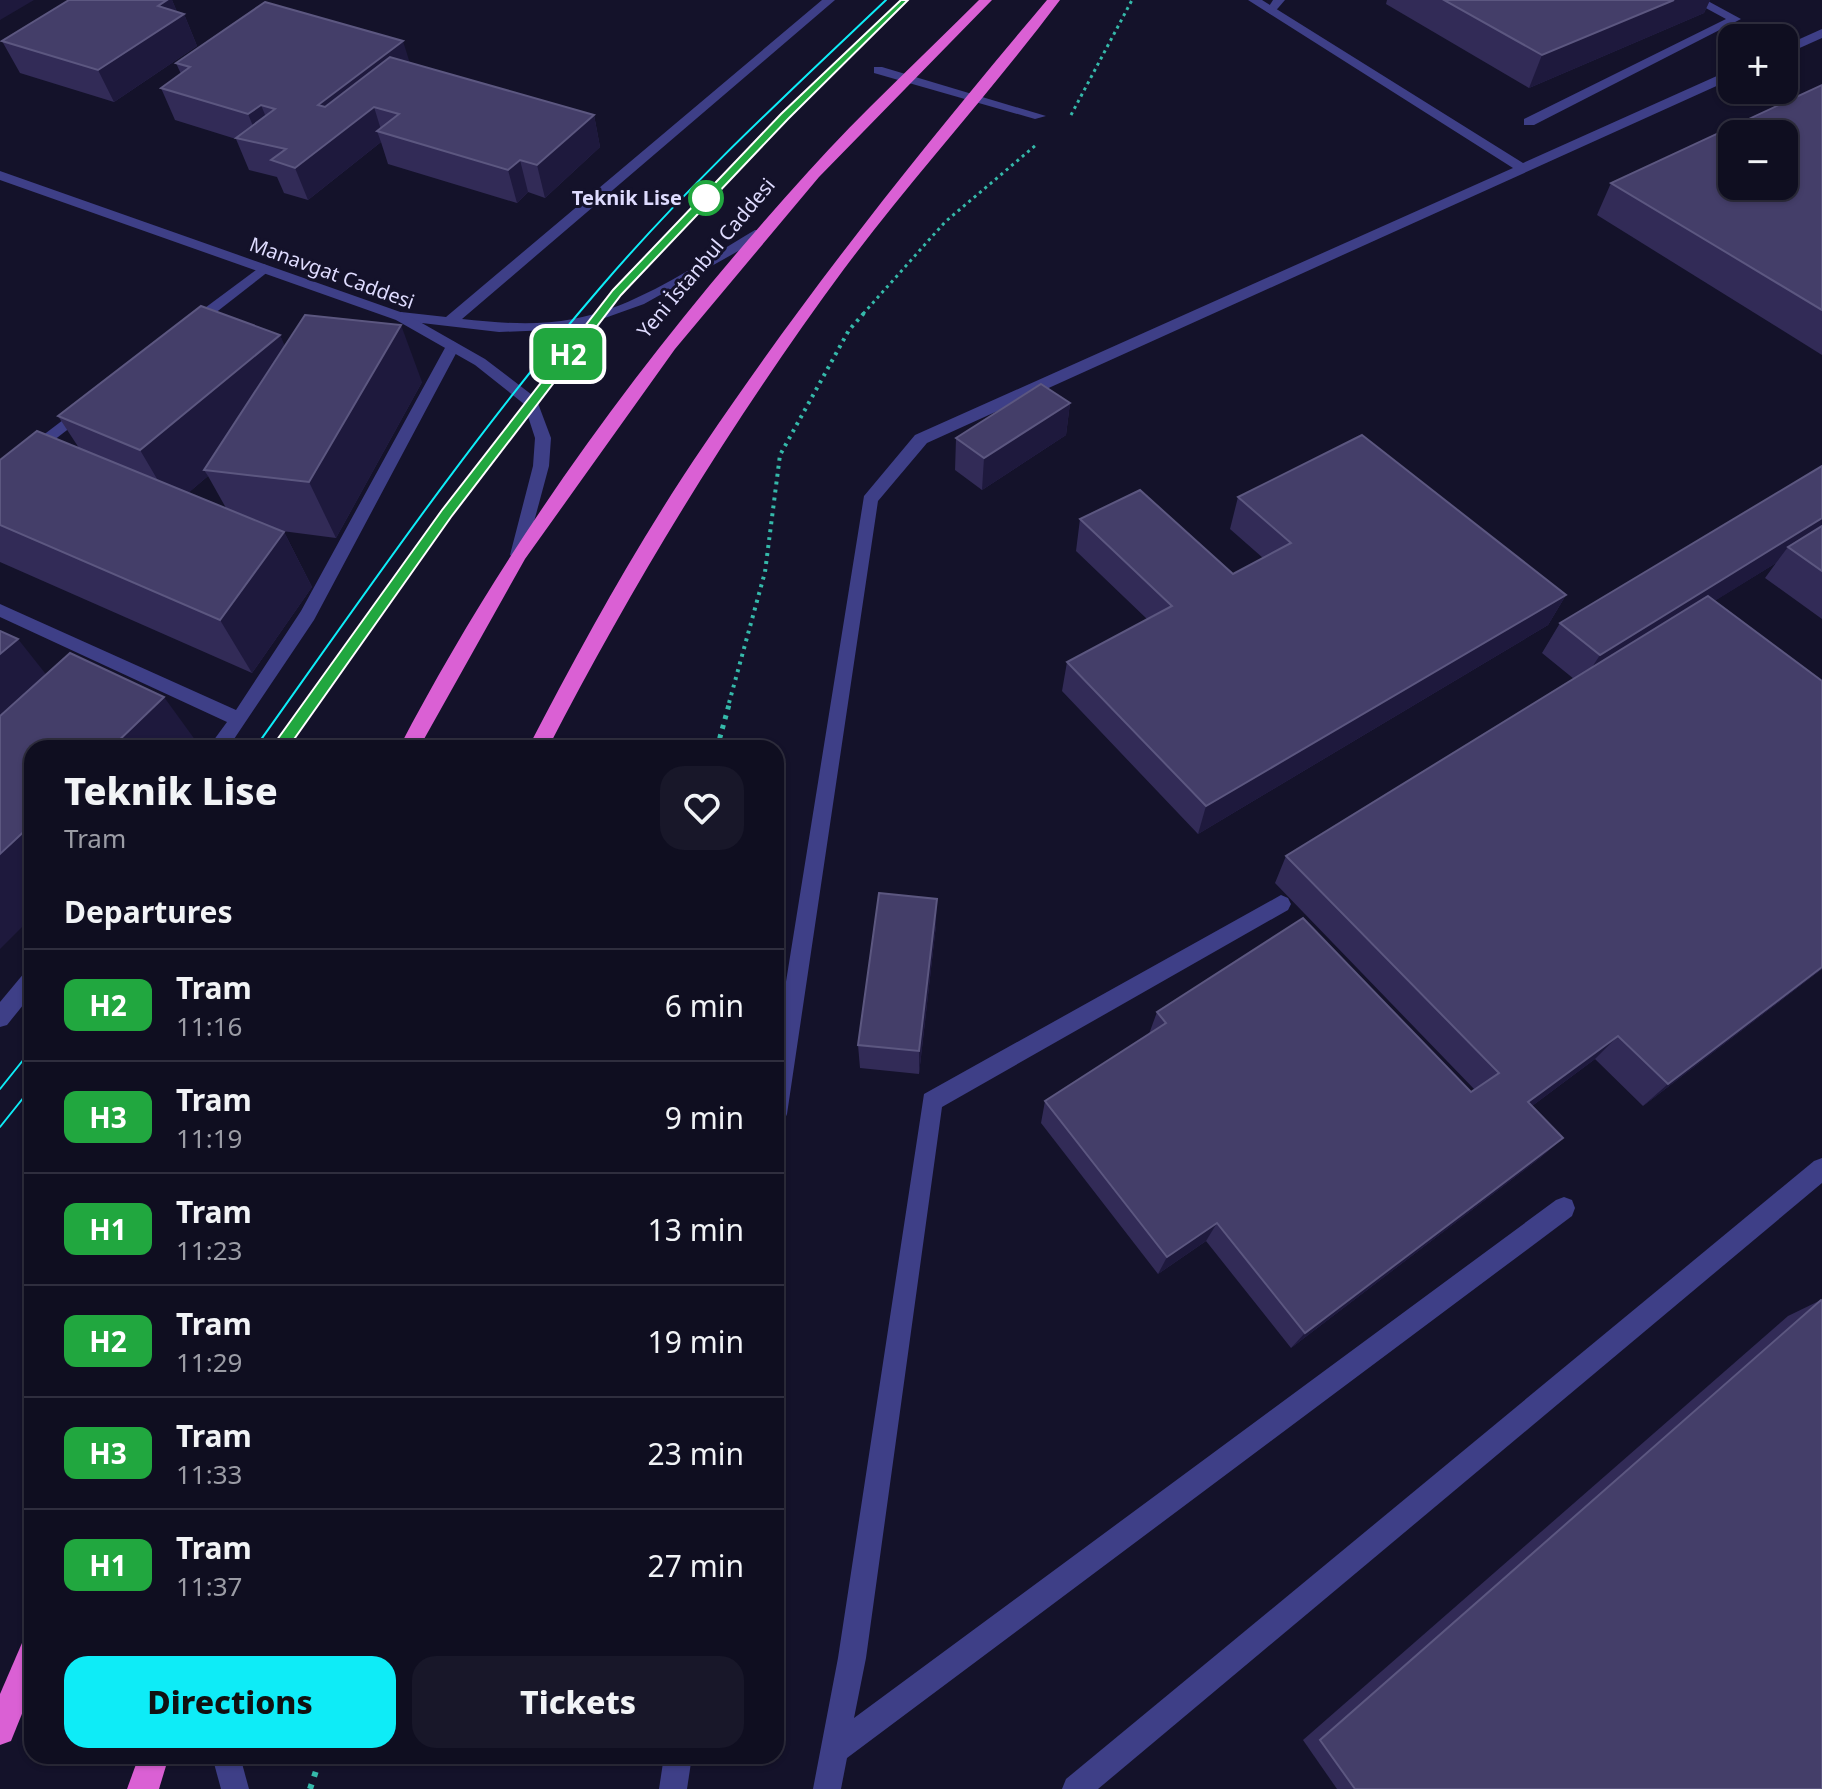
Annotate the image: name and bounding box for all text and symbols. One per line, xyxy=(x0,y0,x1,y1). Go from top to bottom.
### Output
map controls xyxy=(1718,24,1798,200)
button: + xyxy=(1718,24,1798,104)
button: − xyxy=(1718,120,1798,200)
street label: Yeni İstanbul Caddesi xyxy=(631,172,781,343)
marker: Teknik Lise xyxy=(689,181,723,215)
place label: Teknik Lise xyxy=(572,184,682,211)
street label: Manavgat Caddesi xyxy=(246,230,418,315)
line badge: H2 xyxy=(532,328,604,380)
text: H2 xyxy=(549,335,587,373)
text: Teknik Lise xyxy=(64,764,278,816)
button: heart xyxy=(660,766,744,850)
text: Tram xyxy=(64,820,126,856)
text: Departures xyxy=(64,891,233,932)
text: Tram xyxy=(176,967,252,1008)
text: 6 min xyxy=(665,985,744,1026)
text: H2 xyxy=(89,986,127,1024)
text: 11:16 xyxy=(176,1008,242,1044)
text: Tram xyxy=(176,1079,252,1120)
text: 9 min xyxy=(665,1097,744,1138)
text: H3 xyxy=(89,1098,127,1136)
text: 11:19 xyxy=(176,1120,242,1156)
text: Tram xyxy=(176,1191,252,1232)
text: 13 min xyxy=(648,1209,744,1250)
text: H1 xyxy=(89,1210,127,1248)
text: 11:23 xyxy=(176,1232,242,1268)
text: Tram xyxy=(176,1303,252,1344)
text: 19 min xyxy=(648,1321,744,1362)
text: H2 xyxy=(89,1322,127,1360)
text: 11:29 xyxy=(176,1344,242,1380)
text: Tram xyxy=(176,1415,252,1456)
text: 23 min xyxy=(648,1433,744,1474)
text: H3 xyxy=(89,1434,127,1472)
text: 11:33 xyxy=(176,1456,242,1492)
text: Tram xyxy=(176,1527,252,1568)
text: 27 min xyxy=(648,1545,744,1586)
text: H1 xyxy=(89,1546,127,1584)
text: 11:37 xyxy=(176,1568,242,1604)
button: Directions xyxy=(64,1656,396,1748)
button: Tickets xyxy=(412,1656,744,1748)

